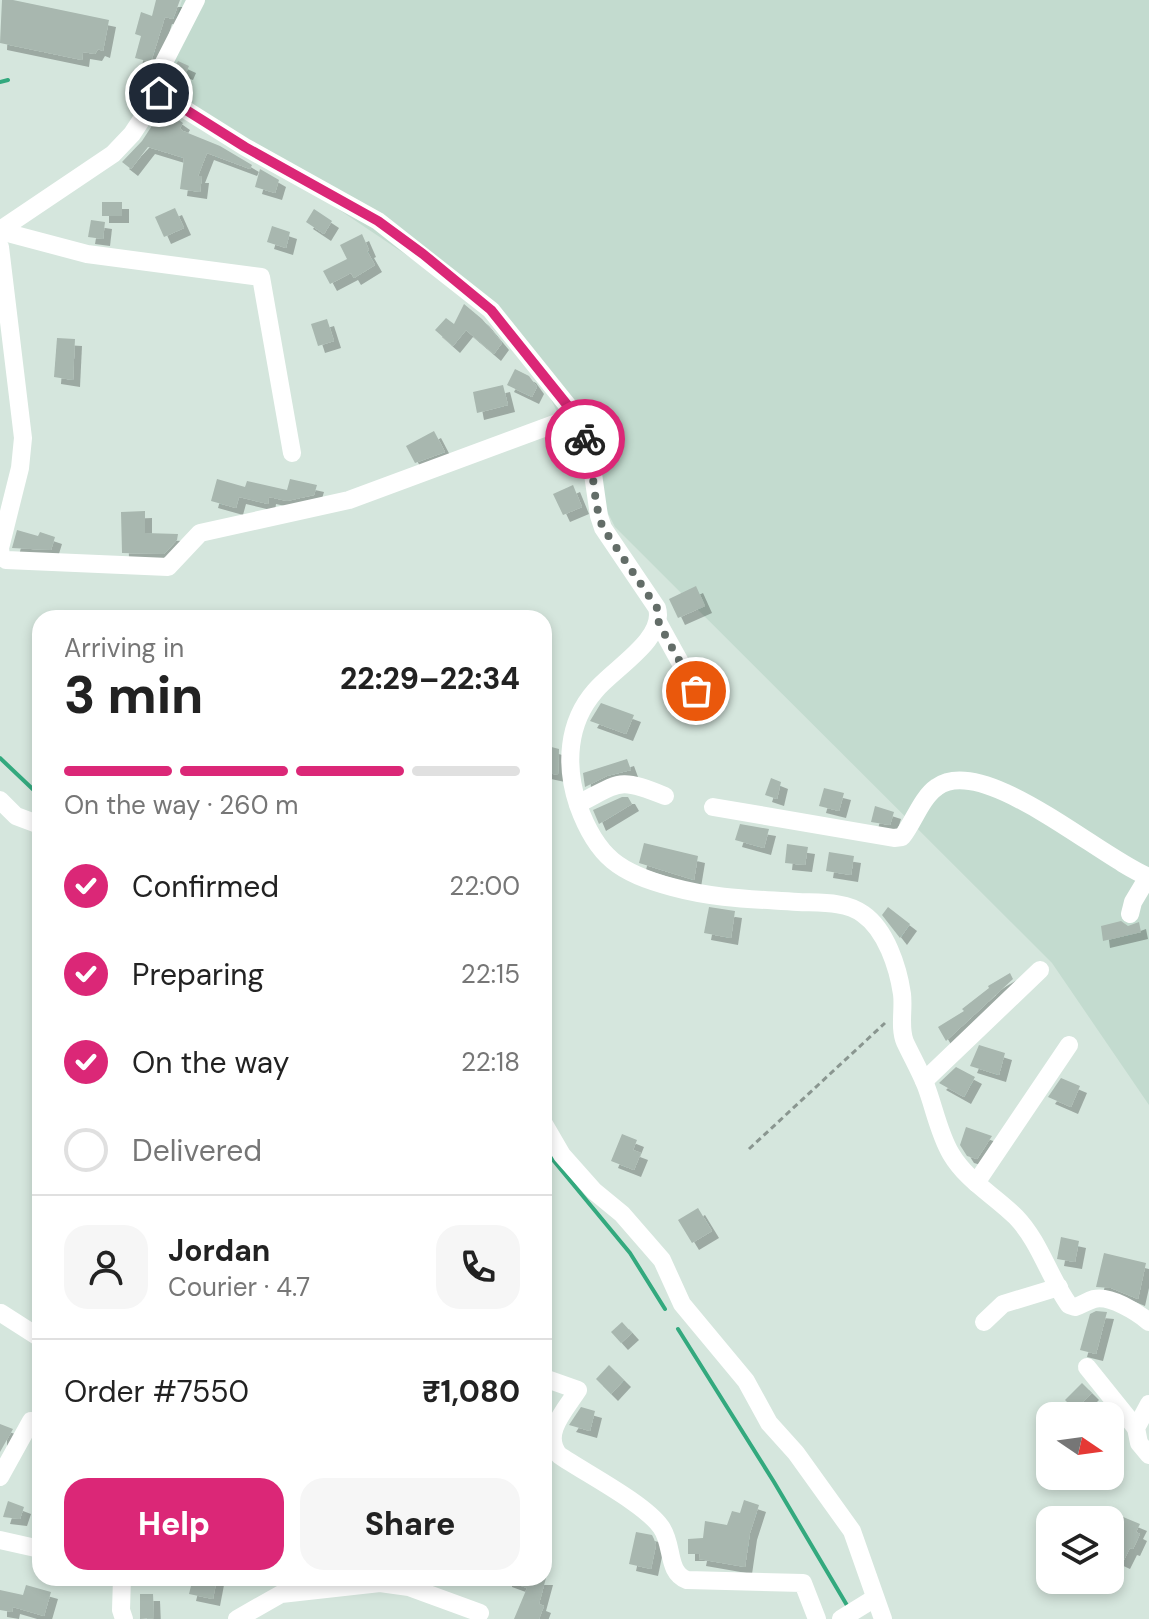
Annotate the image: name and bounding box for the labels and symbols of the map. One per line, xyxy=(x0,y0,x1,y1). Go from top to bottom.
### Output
pin xyxy=(125,59,193,127)
courier xyxy=(545,399,625,479)
pin xyxy=(662,657,730,725)
north arrow xyxy=(1036,1402,1124,1490)

